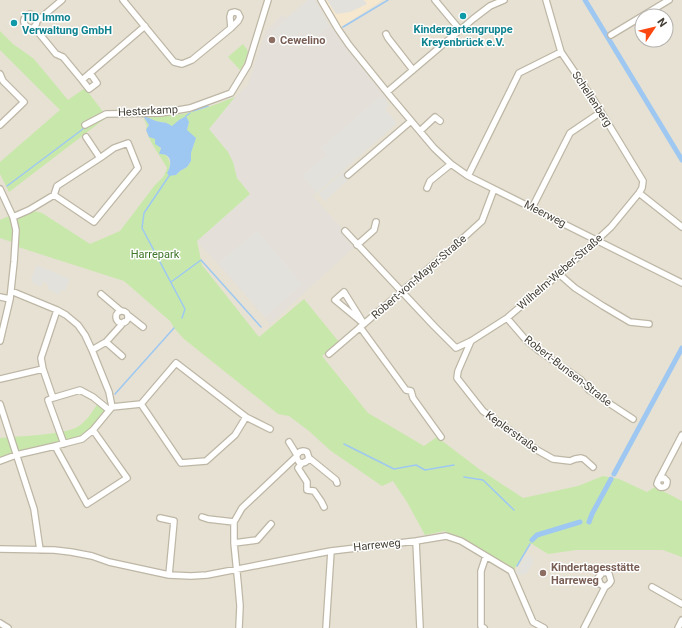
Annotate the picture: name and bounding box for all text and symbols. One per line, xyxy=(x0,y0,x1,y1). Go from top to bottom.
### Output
north arrow xyxy=(634,8,674,48)
place label: TID Immo Verwaltung GmbH xyxy=(22,11,112,37)
marker: Kindergartengruppe Kreyenbrück e.V. xyxy=(458,11,468,21)
text: N xyxy=(654,16,669,30)
marker: TID Immo Verwaltung GmbH xyxy=(9,18,19,28)
place label: Kindergartengruppe Kreyenbrück e.V. xyxy=(413,23,513,49)
place label: Cewelino xyxy=(280,34,325,47)
marker: Cewelino xyxy=(267,35,277,45)
street label: Schellenberg xyxy=(569,69,615,129)
street label: Hesterkamp xyxy=(118,103,178,119)
street label: Meerweg xyxy=(522,198,568,230)
street label: Wilhelm-Weber-Straße xyxy=(515,231,605,313)
street label: Robert-von-Mayer-Straße xyxy=(369,232,469,322)
park label: Harrepark xyxy=(131,248,180,261)
street label: Robert-Bunsen-Straße xyxy=(522,333,614,409)
street label: Keplerstraße xyxy=(483,408,541,456)
street label: Harreweg xyxy=(353,536,401,554)
place label: Kindertagesstätte Harreweg xyxy=(551,561,640,587)
marker: Kindertagesstätte Harreweg xyxy=(538,568,548,578)

